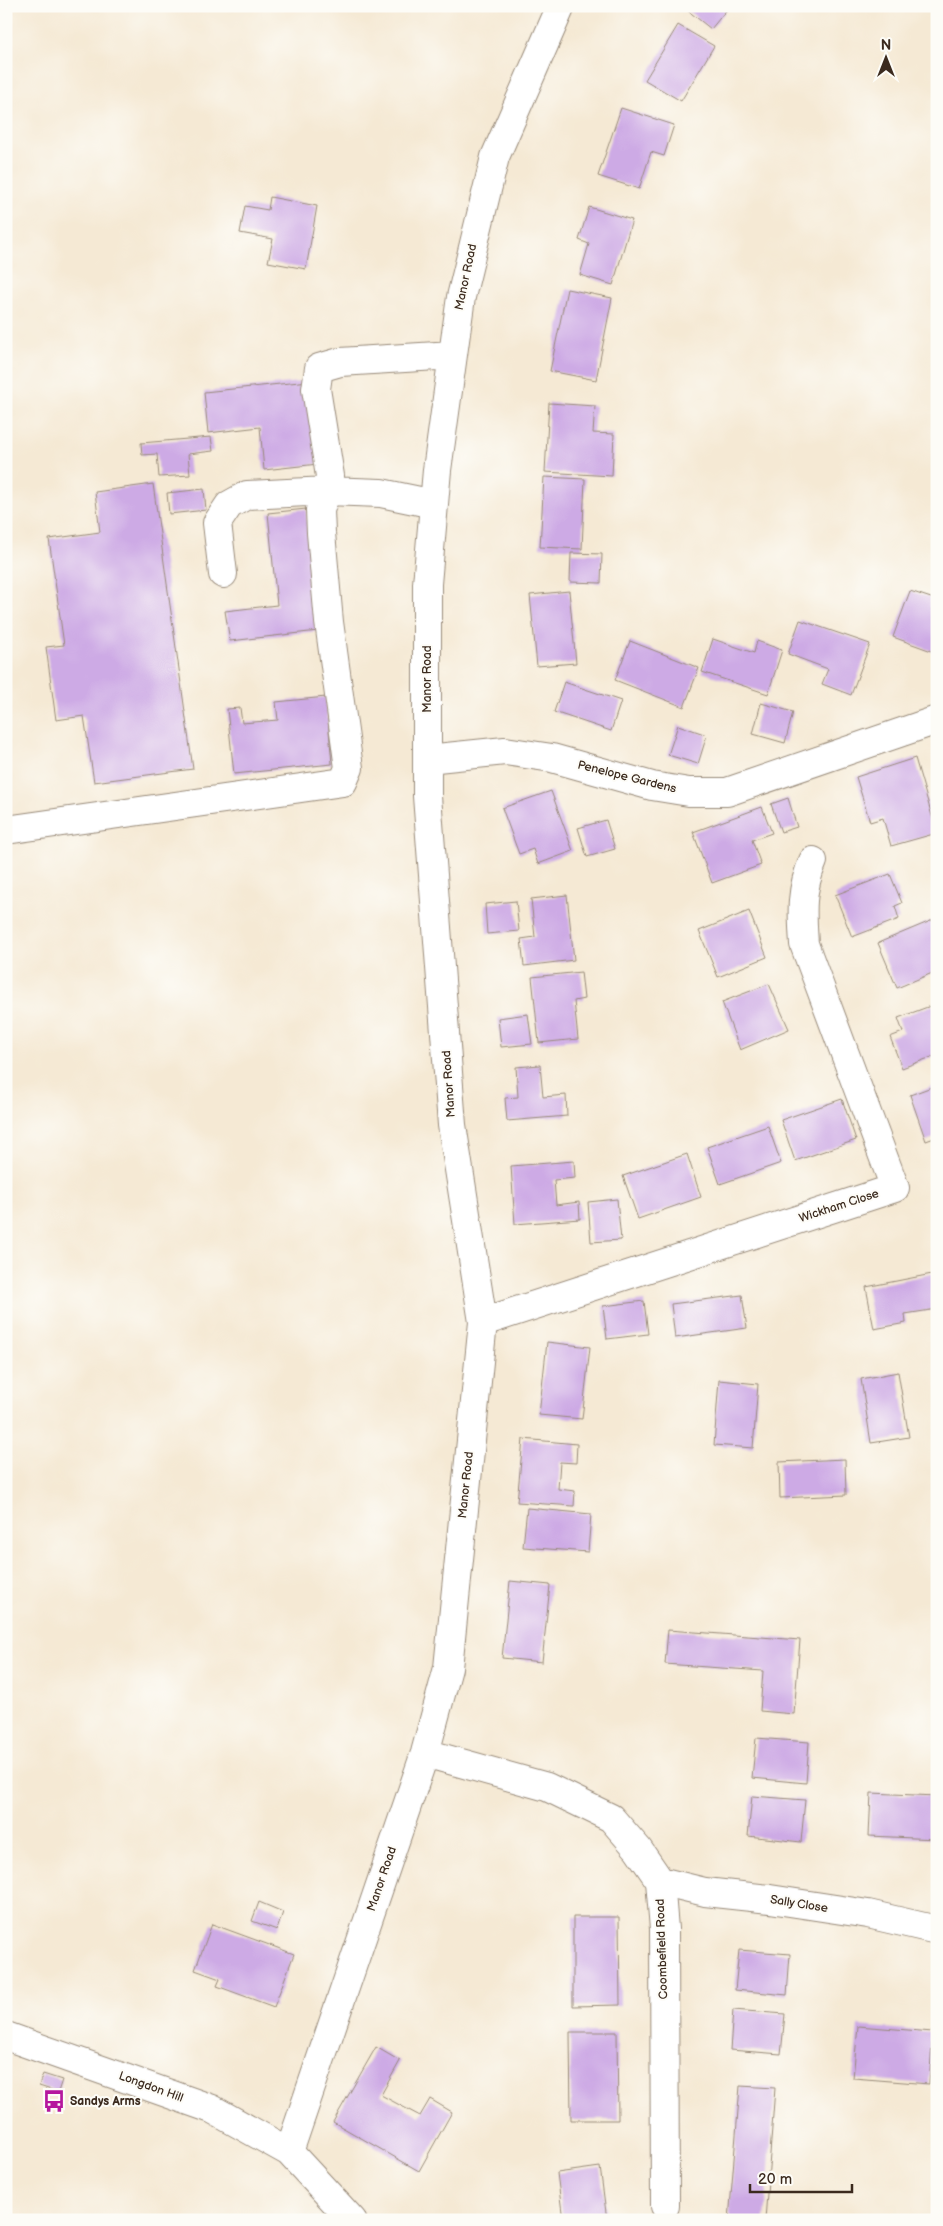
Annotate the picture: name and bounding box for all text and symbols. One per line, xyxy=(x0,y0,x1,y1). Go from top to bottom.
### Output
north arrow xyxy=(860,32,910,82)
text: N xyxy=(881,37,891,54)
street label: Manor Road xyxy=(452,242,480,311)
street label: Manor Road xyxy=(420,645,435,713)
street label: Penelope Gardens xyxy=(576,757,678,797)
street label: Manor Road xyxy=(439,1050,459,1118)
street label: Wickham Close xyxy=(797,1186,881,1226)
street label: Manor Road xyxy=(455,1451,477,1519)
street label: Manor Road xyxy=(364,1845,400,1913)
street label: Sally Close xyxy=(769,1892,829,1916)
street label: Coombefield Road xyxy=(653,1898,671,2000)
street label: Longdon Hill xyxy=(117,2068,185,2106)
bus stop icon: Sandys Arms xyxy=(41,2088,67,2114)
place label: Sandys Arms xyxy=(70,2094,141,2109)
scale bar xyxy=(750,2161,853,2193)
text: 20 m xyxy=(758,2170,792,2189)

